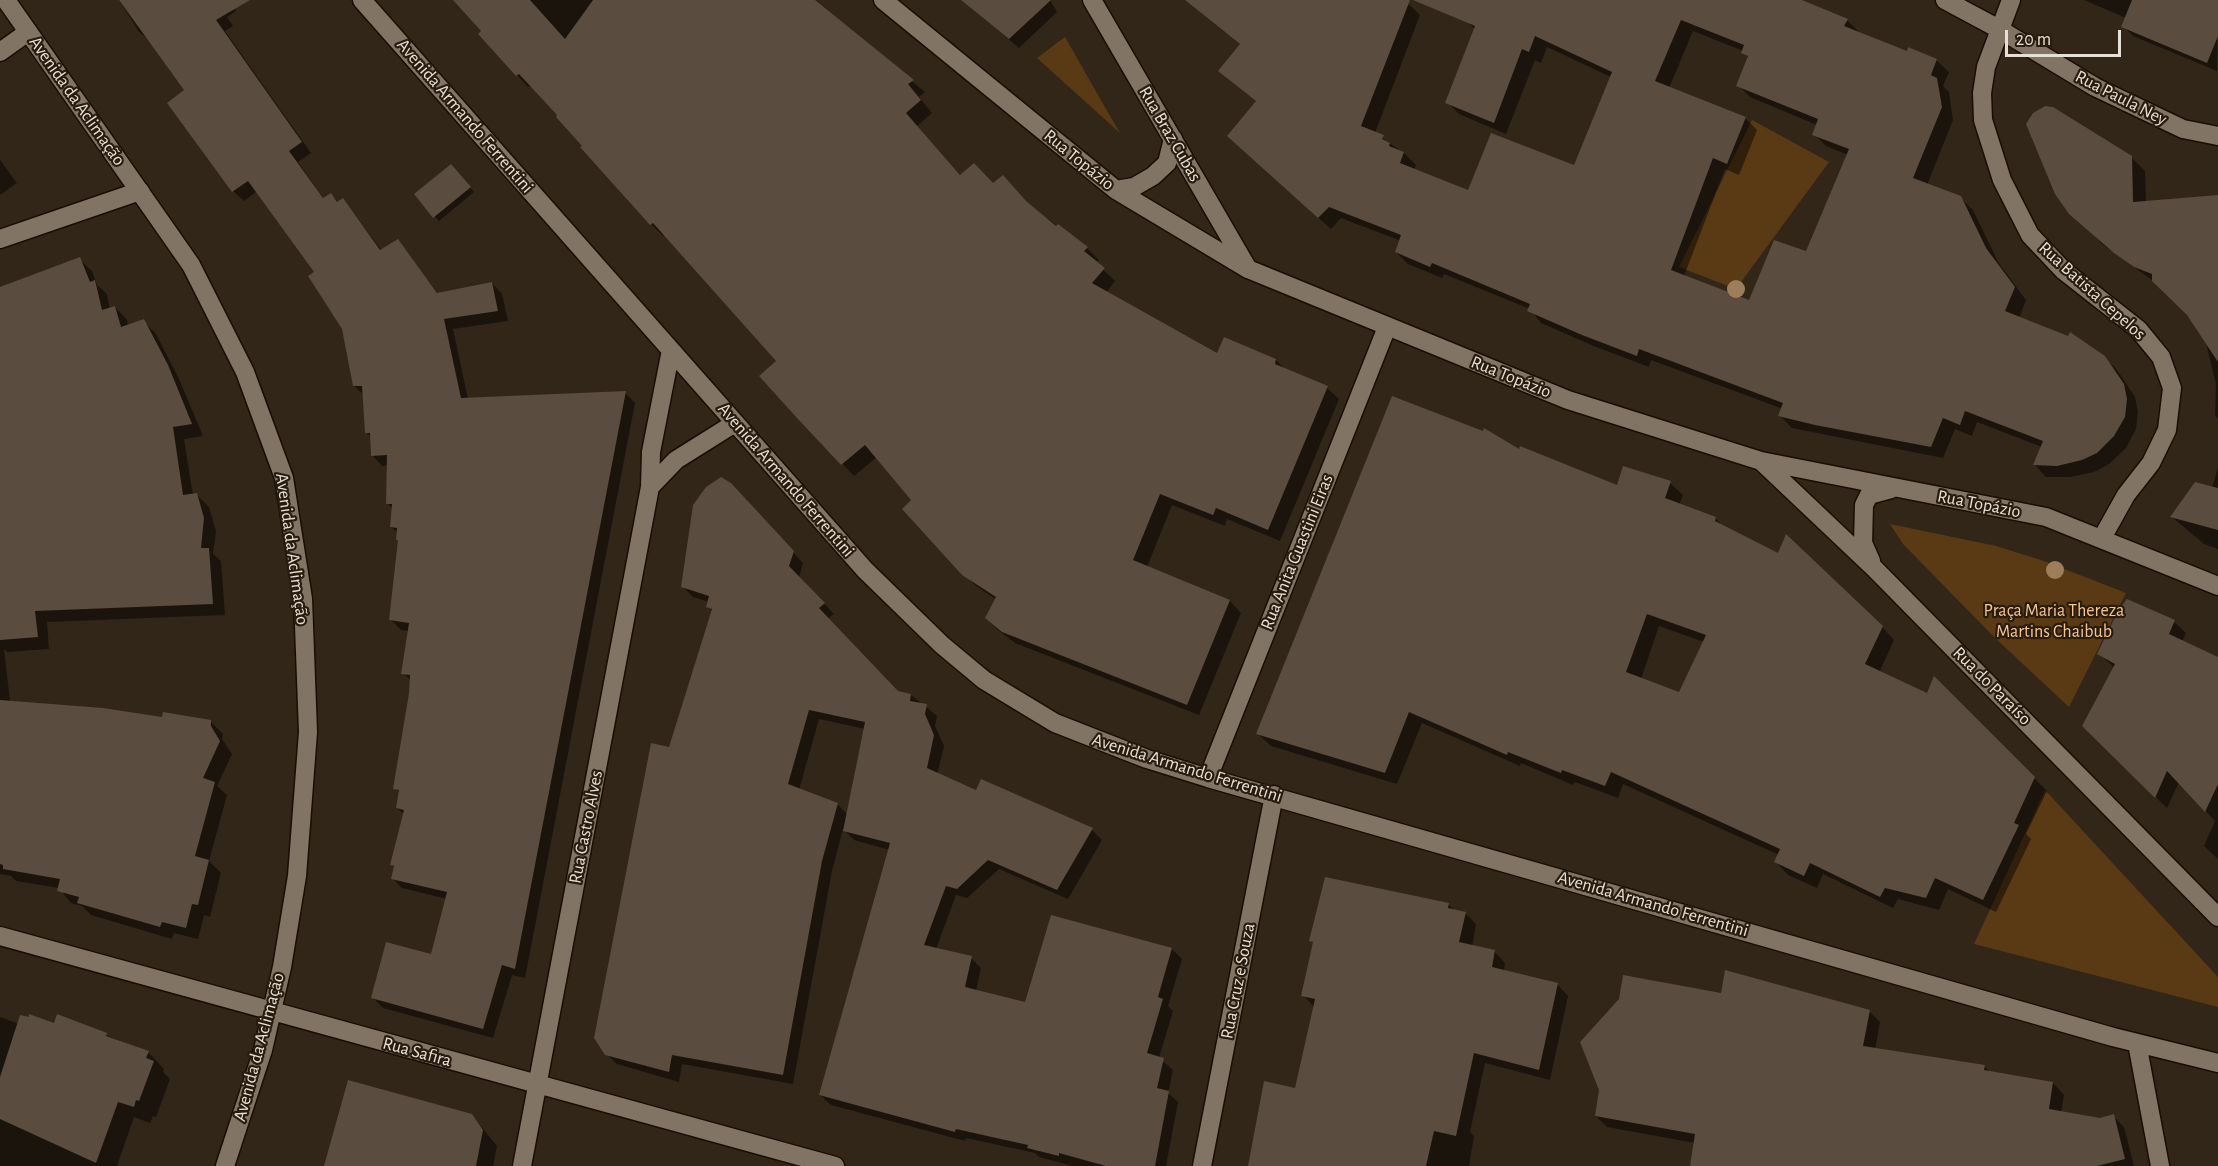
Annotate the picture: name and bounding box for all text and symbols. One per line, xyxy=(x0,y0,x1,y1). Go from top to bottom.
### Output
scale bar xyxy=(2008,18,2124,56)
text: 20 m xyxy=(2016,31,2051,49)
street label: Avenida da Aclimação xyxy=(24,32,130,170)
street label: Avenida Armando Ferrentini xyxy=(392,34,538,198)
street label: Rua Paula Ney xyxy=(2071,66,2171,130)
street label: Rua Braz Cubas xyxy=(1134,83,1206,185)
street label: Rua Topázio xyxy=(1039,125,1119,195)
street label: Rua Batista Cepelos xyxy=(2034,237,2150,345)
street label: Rua Topázio xyxy=(1468,351,1554,403)
street label: Avenida Armando Ferrentini xyxy=(713,398,859,562)
street label: Rua Anita Guastini Eiras xyxy=(1256,471,1338,633)
street label: Avenida da Aclimação xyxy=(271,472,313,626)
street label: Rua Topázio xyxy=(1935,485,2023,523)
park label: Praça Maria Thereza Martins Chaibub xyxy=(1984,600,2124,642)
street label: Rua do Paraíso xyxy=(1948,642,2036,730)
street label: Avenida Armando Ferrentini xyxy=(1089,729,1285,807)
street label: Rua Castro Alves xyxy=(564,769,608,885)
street label: Avenida Armando Ferrentini xyxy=(1555,866,1751,942)
street label: Rua Cruz e Souza xyxy=(1216,921,1260,1041)
street label: Avenida da Aclimação xyxy=(229,970,289,1124)
street label: Rua Safira xyxy=(380,1032,454,1072)

